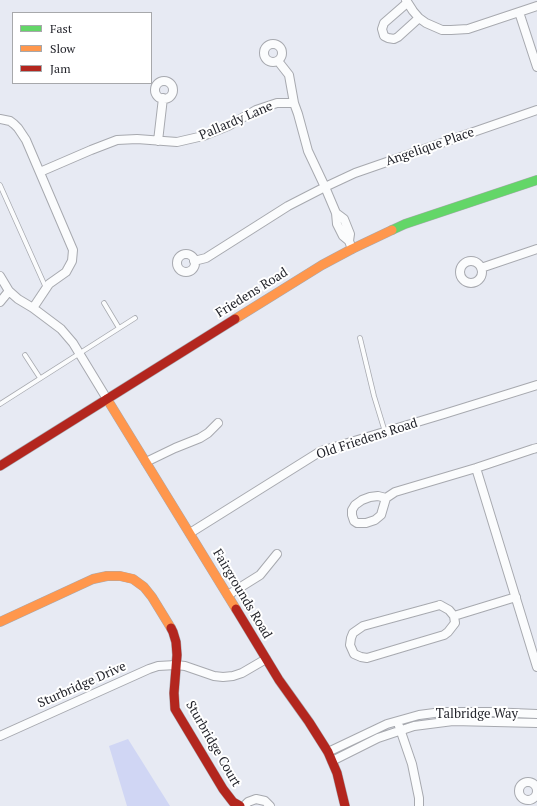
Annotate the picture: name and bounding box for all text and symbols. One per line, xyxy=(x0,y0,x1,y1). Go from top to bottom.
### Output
legend xyxy=(12,12,152,84)
text: Fast xyxy=(50,21,72,36)
text: Slow xyxy=(50,41,75,56)
text: Jam xyxy=(50,61,71,76)
street label: Pallardy Lane xyxy=(197,98,275,144)
street label: Angelique Place xyxy=(384,125,476,169)
street label: Friedens Road xyxy=(213,265,291,321)
street label: Old Friedens Road xyxy=(314,415,420,463)
street label: Fairgrounds Road xyxy=(209,546,275,642)
street label: Sturbridge Drive xyxy=(35,659,129,711)
street label: Sturbridge Court xyxy=(182,698,244,790)
street label: Talbridge Way xyxy=(436,706,518,722)

